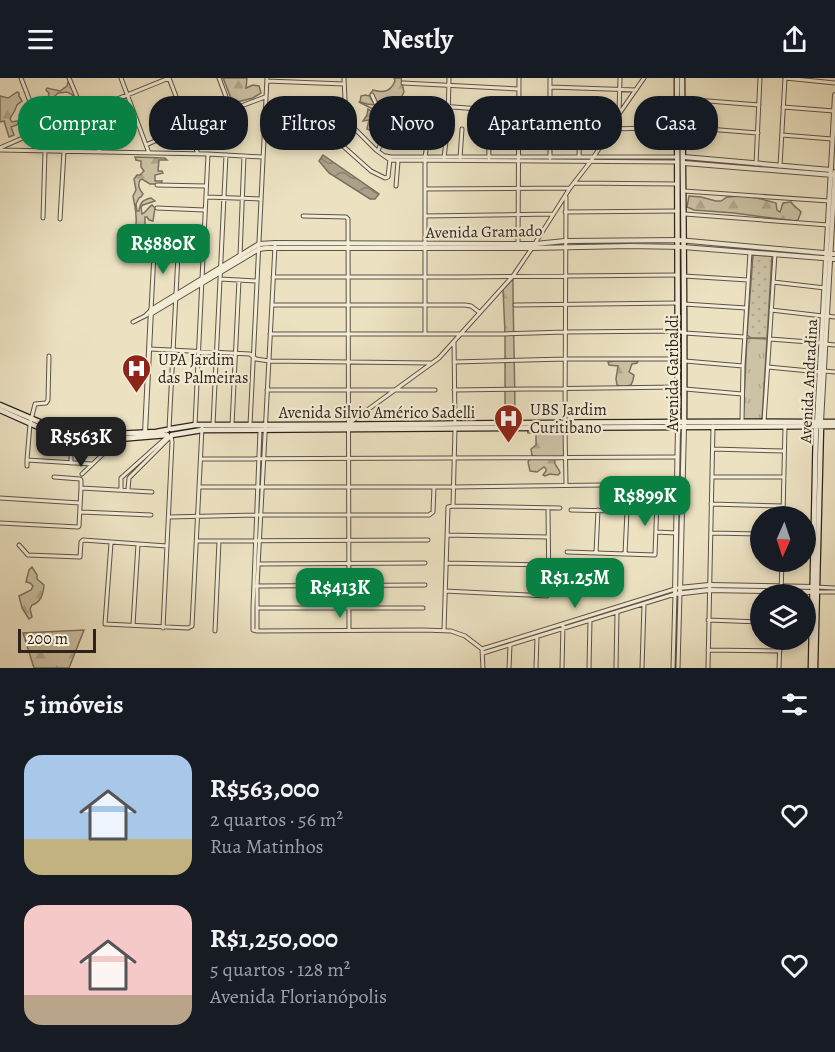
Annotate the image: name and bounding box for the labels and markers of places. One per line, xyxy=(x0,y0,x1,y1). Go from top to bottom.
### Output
pin: R$880K xyxy=(114,224,212,275)
place label: UPA Jardim das Palmeiras xyxy=(158,349,248,389)
hospital icon: UPA Jardim das Palmeiras xyxy=(121,352,153,394)
place label: UBS Jardim Curitibano xyxy=(530,399,607,439)
hospital icon: UBS Jardim Curitibano xyxy=(493,402,525,444)
pin: R$563K xyxy=(32,417,130,468)
pin: R$899K xyxy=(596,476,694,527)
pin: R$1.25M xyxy=(520,558,630,609)
pin: R$413K xyxy=(291,568,389,619)

